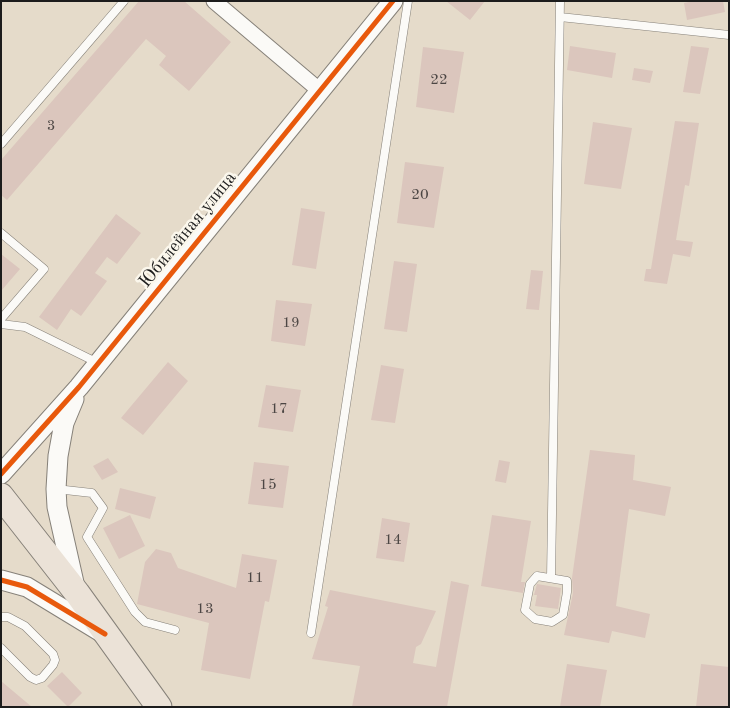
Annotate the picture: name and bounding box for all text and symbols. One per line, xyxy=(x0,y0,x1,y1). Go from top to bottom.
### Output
house number: 22 xyxy=(430,71,448,89)
house number: 3 xyxy=(47,117,55,135)
street label: Юбилейная улица xyxy=(135,168,241,292)
house number: 20 xyxy=(411,186,429,204)
house number: 19 xyxy=(282,314,300,332)
house number: 17 xyxy=(270,400,288,418)
house number: 15 xyxy=(259,476,277,494)
house number: 14 xyxy=(384,531,402,549)
house number: 11 xyxy=(246,569,264,587)
house number: 13 xyxy=(196,600,214,618)

